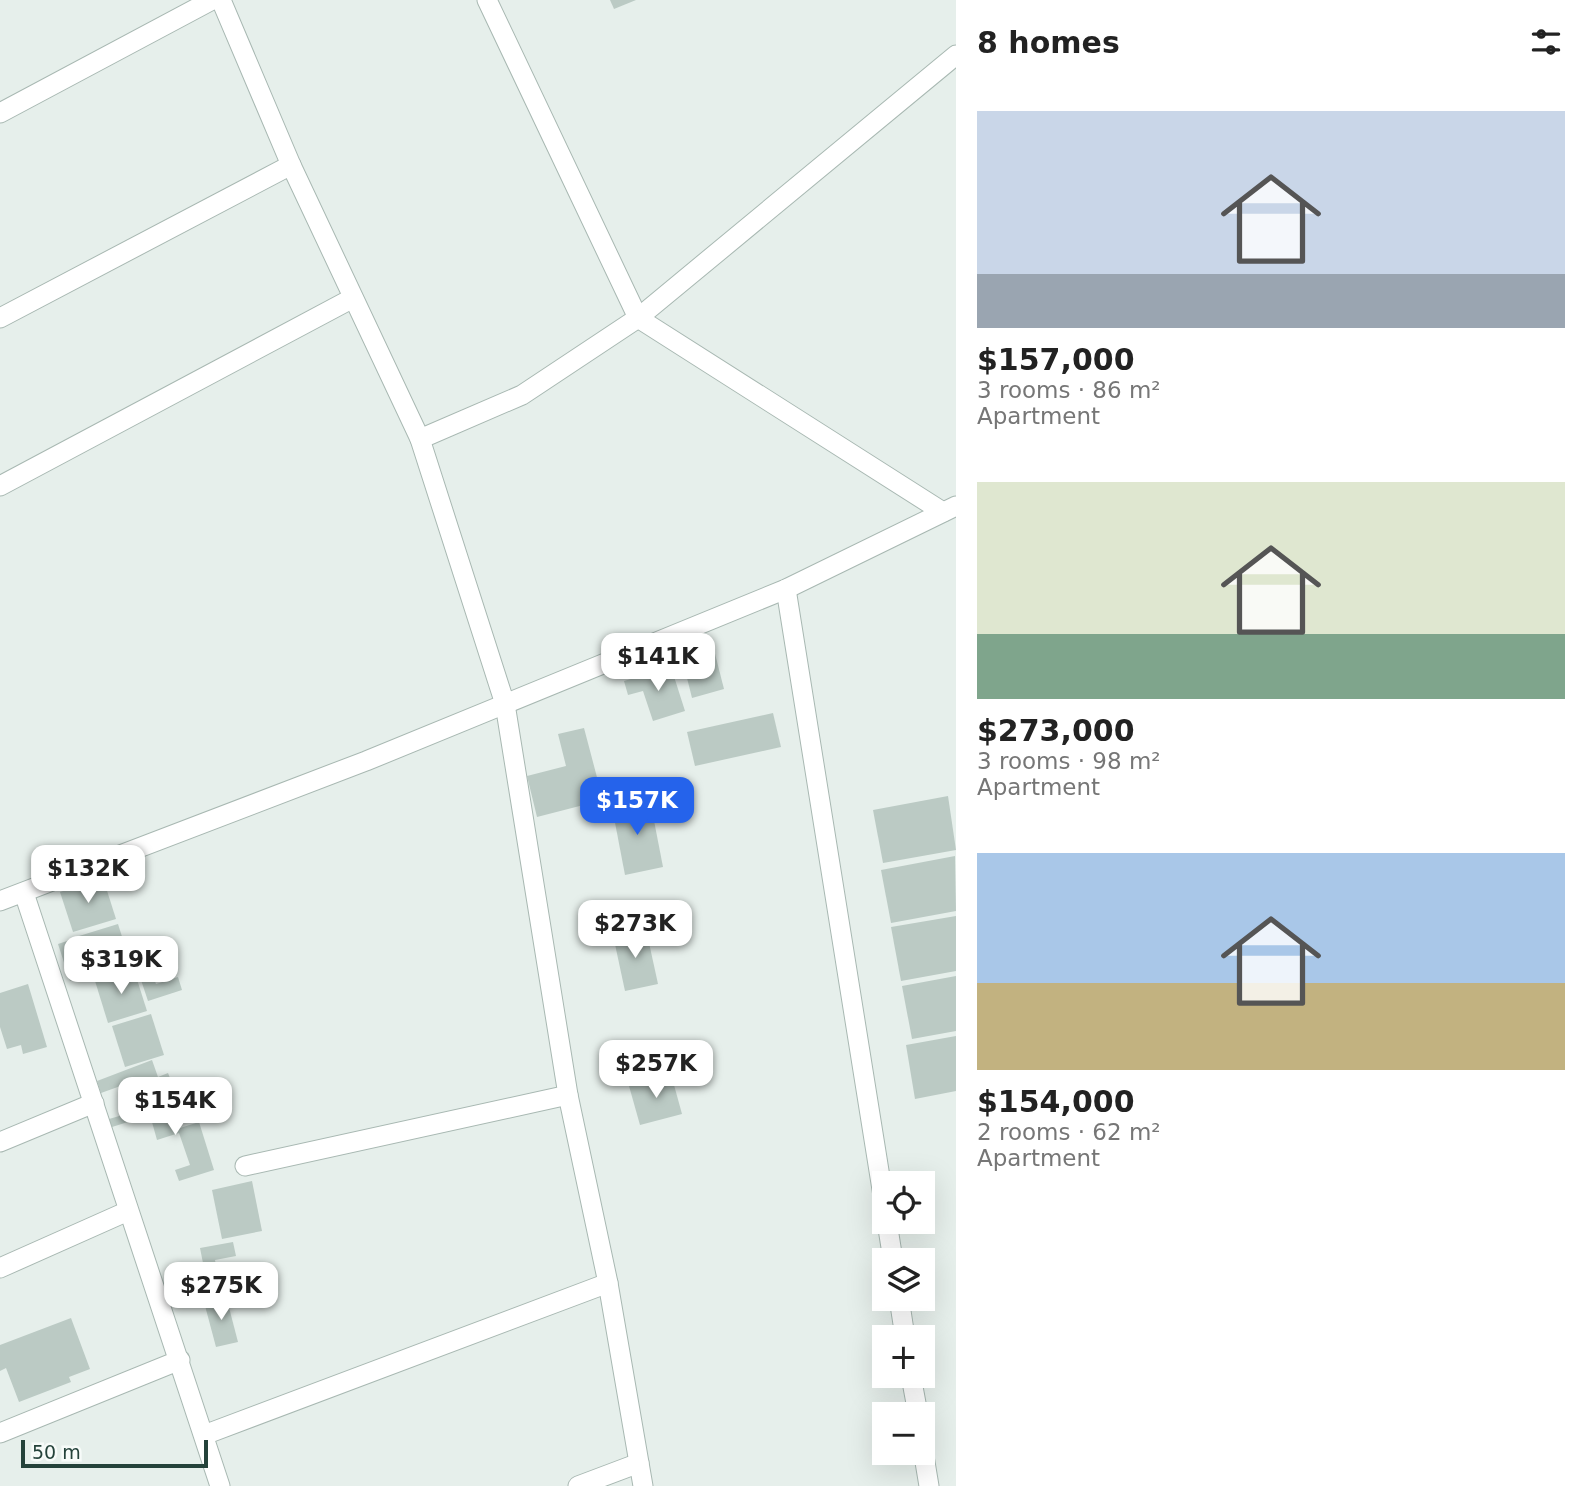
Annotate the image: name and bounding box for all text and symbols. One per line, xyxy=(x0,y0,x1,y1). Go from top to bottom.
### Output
icon: filters xyxy=(1527,23,1565,61)
text: 8 homes xyxy=(977,25,1120,60)
icon: home xyxy=(1208,156,1334,282)
text: $157,000 xyxy=(977,342,1135,377)
text: 3 rooms · 86 m² xyxy=(977,377,1161,403)
text: Apartment xyxy=(977,403,1100,429)
icon: home xyxy=(1208,527,1334,653)
pin: $141K xyxy=(609,634,707,693)
text: $141K xyxy=(617,643,699,669)
text: $273,000 xyxy=(977,713,1135,748)
text: 3 rooms · 98 m² xyxy=(977,748,1161,774)
text: Apartment xyxy=(977,774,1100,800)
pin: $157K xyxy=(588,778,686,837)
text: $157K xyxy=(596,787,678,813)
pin: $132K xyxy=(39,846,137,905)
text: $132K xyxy=(47,855,129,881)
icon: home xyxy=(1208,898,1334,1024)
pin: $273K xyxy=(586,900,684,960)
text: $273K xyxy=(594,910,676,936)
pin: $319K xyxy=(72,936,170,996)
text: $319K xyxy=(80,946,162,972)
pin: $257K xyxy=(607,1040,705,1100)
text: $257K xyxy=(615,1050,697,1076)
pin: $154K xyxy=(126,1078,224,1137)
text: $154,000 xyxy=(977,1084,1135,1119)
text: $154K xyxy=(134,1087,216,1113)
text: 2 rooms · 62 m² xyxy=(977,1119,1161,1145)
text: Apartment xyxy=(977,1145,1100,1171)
map controls xyxy=(872,1171,935,1465)
button: locate xyxy=(872,1171,935,1234)
button: layers xyxy=(872,1248,935,1311)
pin: $275K xyxy=(172,1262,270,1322)
text: $275K xyxy=(180,1272,262,1298)
button: + xyxy=(872,1325,935,1388)
button: − xyxy=(872,1402,935,1465)
scale bar xyxy=(21,1437,208,1469)
text: 50 m xyxy=(32,1441,81,1463)

